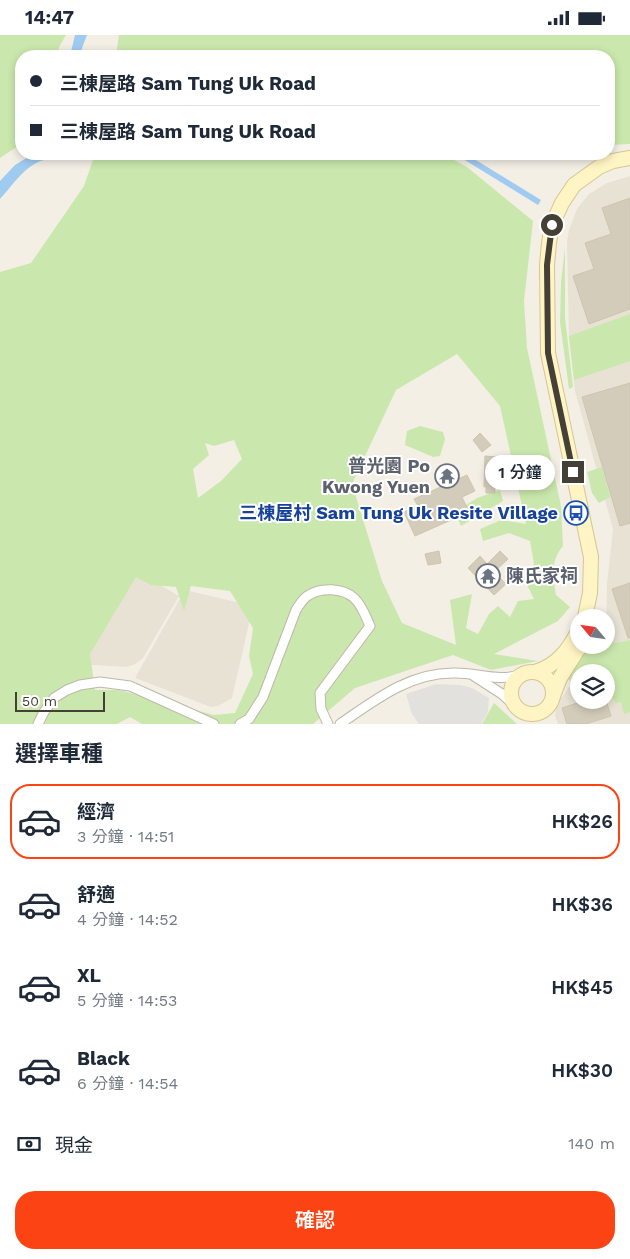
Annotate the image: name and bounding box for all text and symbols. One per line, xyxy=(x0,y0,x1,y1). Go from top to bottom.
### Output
text: 14:47 xyxy=(25,6,74,29)
text: 三棟屋路 Sam Tung Uk Road xyxy=(60,72,316,95)
text: 三棟屋路 Sam Tung Uk Road xyxy=(60,120,316,143)
route start xyxy=(541,214,563,236)
place label: 普光園 Po Kwong Yuen xyxy=(322,455,430,497)
callout: 1 分鐘 xyxy=(486,455,556,489)
route end xyxy=(562,461,584,483)
temple icon: 普光園 Po Kwong Yuen xyxy=(434,463,460,489)
text: 1 分鐘 xyxy=(498,463,542,482)
bus stop icon: 三棟屋村 Sam Tung Uk Resite Village xyxy=(563,500,589,526)
place label: 三棟屋村 Sam Tung Uk Resite Village xyxy=(239,502,558,523)
temple icon: 陳氏家祠 xyxy=(475,563,501,589)
place label: 陳氏家祠 xyxy=(506,565,578,586)
north arrow xyxy=(570,609,615,654)
map controls xyxy=(570,609,615,709)
button: layers xyxy=(570,664,615,709)
scale bar xyxy=(15,689,105,712)
text: 50 m xyxy=(22,693,57,709)
text: 選擇車種 xyxy=(15,741,103,766)
icon: car xyxy=(17,799,62,844)
text: 經濟 xyxy=(77,800,115,823)
text: HK$26 xyxy=(552,810,613,833)
text: 3 分鐘 · 14:51 xyxy=(77,827,174,846)
icon: car xyxy=(17,882,62,927)
text: 舒適 xyxy=(77,883,115,906)
text: HK$36 xyxy=(552,893,613,916)
text: 4 分鐘 · 14:52 xyxy=(77,910,178,929)
text: XL xyxy=(77,964,101,987)
icon: car xyxy=(17,965,62,1010)
text: HK$45 xyxy=(551,976,613,999)
text: 5 分鐘 · 14:53 xyxy=(77,991,177,1010)
text: Black xyxy=(77,1047,130,1070)
icon: car xyxy=(17,1048,62,1093)
text: HK$30 xyxy=(551,1059,613,1082)
text: 6 分鐘 · 14:54 xyxy=(77,1074,178,1093)
icon: cash xyxy=(15,1130,43,1158)
text: 現金 xyxy=(55,1134,93,1157)
text: 140 m xyxy=(568,1134,615,1153)
button: 確認 xyxy=(15,1191,615,1249)

